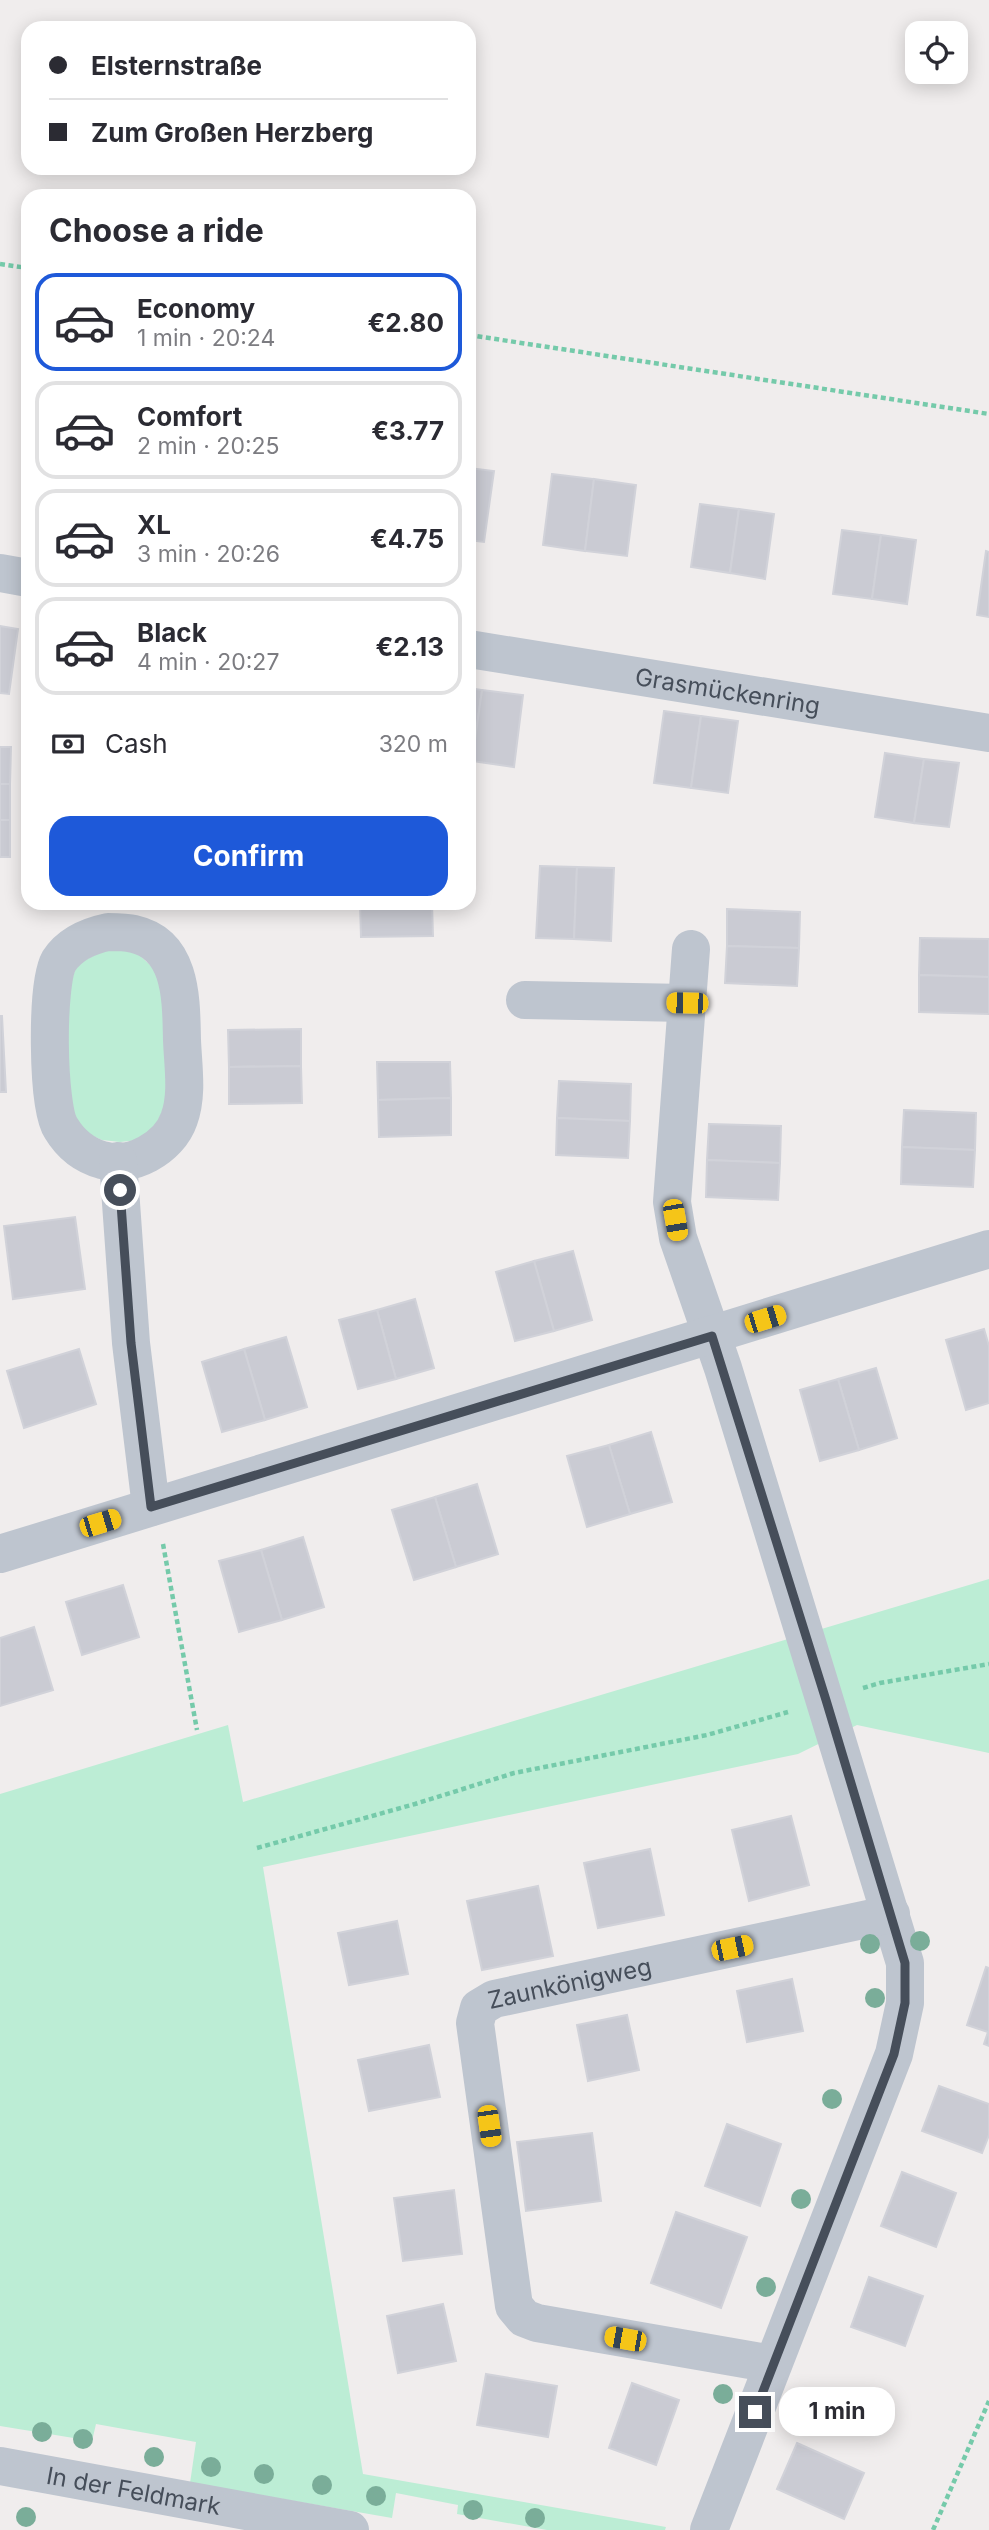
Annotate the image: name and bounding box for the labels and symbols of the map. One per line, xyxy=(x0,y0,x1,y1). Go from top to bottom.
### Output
street label: Grasmückenring xyxy=(633,662,822,720)
car xyxy=(666,992,709,1014)
route start xyxy=(104,1174,136,1206)
car xyxy=(662,1197,689,1243)
car xyxy=(742,1303,789,1335)
car xyxy=(77,1507,124,1539)
car xyxy=(710,1933,755,1963)
street label: Zaunkönigweg xyxy=(485,1951,654,2014)
car xyxy=(476,2104,503,2148)
car xyxy=(603,2325,648,2353)
callout: 1 min xyxy=(780,2388,895,2436)
route end xyxy=(739,2396,771,2428)
street label: In der Feldmark xyxy=(44,2460,223,2521)

